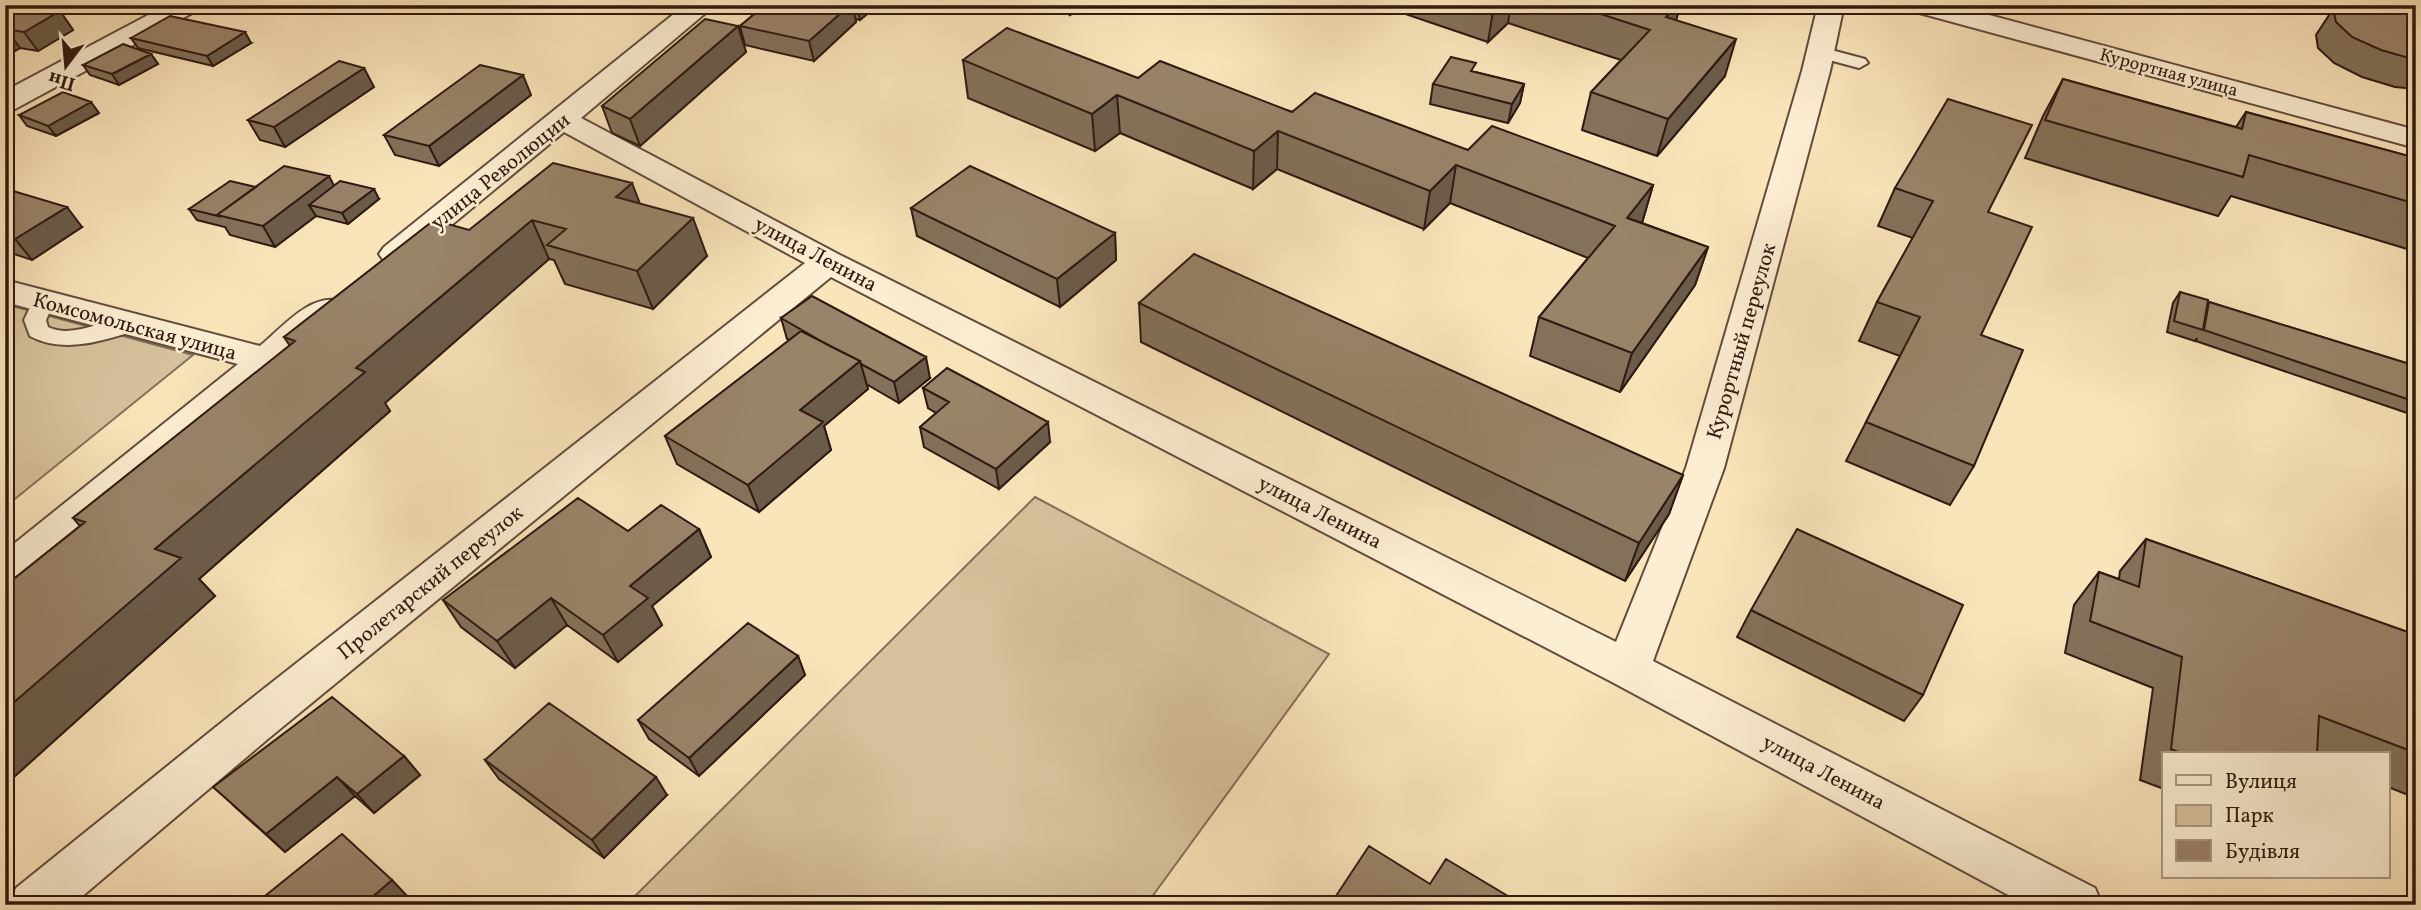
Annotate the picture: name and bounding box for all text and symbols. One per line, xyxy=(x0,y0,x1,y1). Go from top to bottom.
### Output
north arrow xyxy=(32,32,102,102)
street label: Курортная улица xyxy=(2097,43,2241,104)
text: Пн xyxy=(45,64,78,97)
street label: улица Революции xyxy=(425,107,577,238)
street label: улица Ленина xyxy=(749,211,882,300)
street label: Курортный переулок xyxy=(1701,240,1784,443)
street label: Комсомольская улица xyxy=(29,286,240,369)
street label: улица Ленина xyxy=(1252,470,1386,557)
street label: Пролетарский переулок xyxy=(332,499,530,667)
street label: улица Ленина xyxy=(1757,729,1890,818)
legend xyxy=(2162,752,2390,878)
text: Вулиця xyxy=(2225,768,2297,797)
text: Парк xyxy=(2225,802,2274,831)
text: Будівля xyxy=(2225,838,2300,867)

